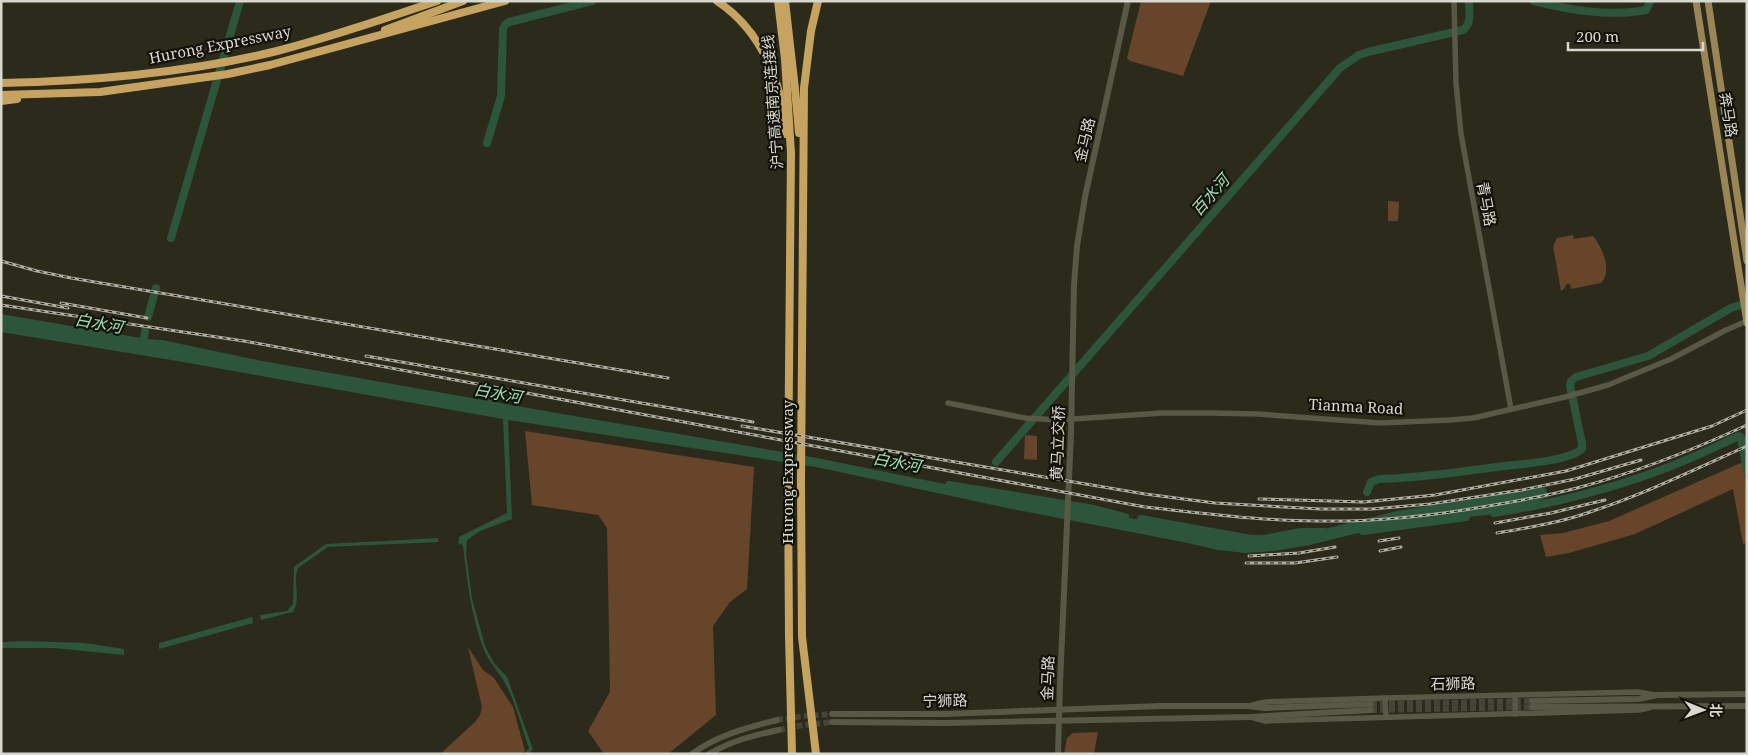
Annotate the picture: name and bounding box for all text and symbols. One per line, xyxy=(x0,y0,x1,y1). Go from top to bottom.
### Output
street label: Hurong Expressway xyxy=(147,20,293,68)
scale bar xyxy=(1568,20,1703,52)
text: 200 m xyxy=(1576,26,1619,46)
street label: 沪宁高速南京连接线 xyxy=(757,34,787,170)
street label: 奔马路 xyxy=(1716,91,1742,139)
street label: 金马路 xyxy=(1069,116,1099,164)
water label: 百水河 xyxy=(1186,167,1236,220)
street label: 青马路 xyxy=(1473,180,1501,228)
water label: 白水河 xyxy=(73,308,127,339)
water label: 白水河 xyxy=(472,378,526,409)
street label: Tianma Road xyxy=(1308,394,1404,418)
street label: Hurong Expressway xyxy=(777,399,797,544)
street label: 黄马立交桥 xyxy=(1046,405,1068,481)
water label: 白水河 xyxy=(871,447,925,478)
street label: 金马路 xyxy=(1036,655,1058,701)
street label: 石狮路 xyxy=(1430,673,1476,693)
north arrow xyxy=(1678,685,1728,735)
street label: 宁狮路 xyxy=(922,690,968,710)
text: 北 xyxy=(1707,703,1726,717)

